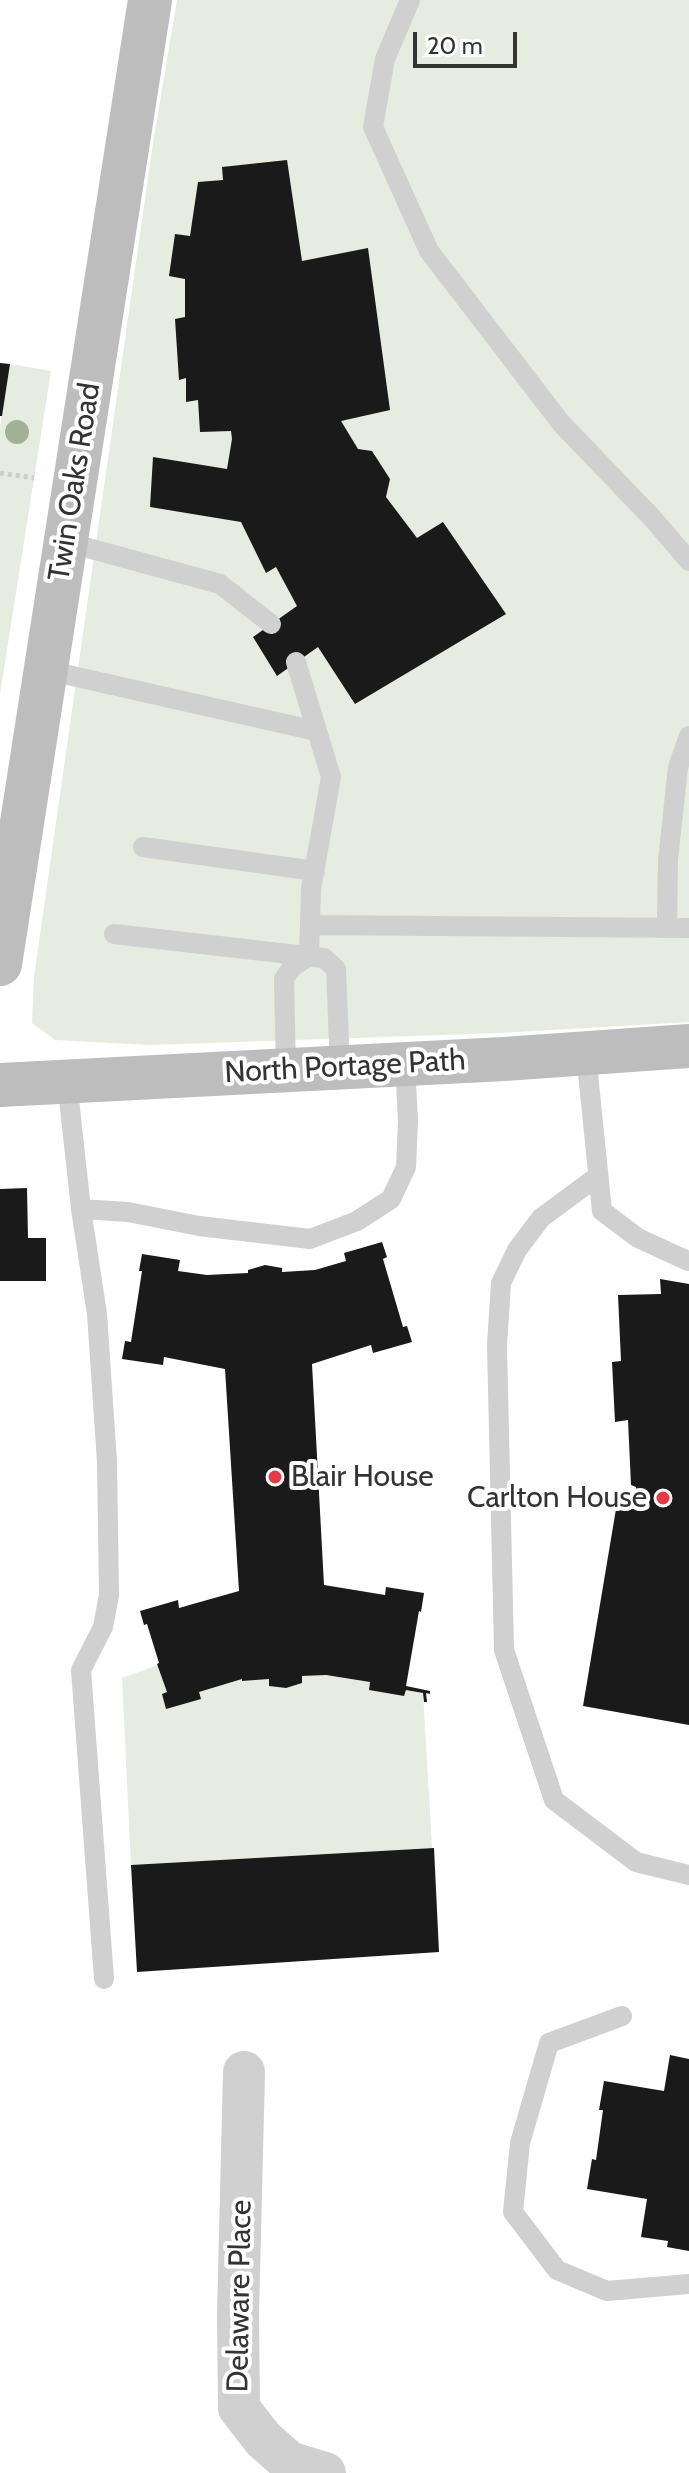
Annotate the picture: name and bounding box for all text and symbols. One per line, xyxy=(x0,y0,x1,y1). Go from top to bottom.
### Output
scale bar xyxy=(417,16,521,66)
text: 20 m xyxy=(427,31,483,60)
street label: Twin Oaks Road xyxy=(42,380,108,584)
street label: North Portage Path xyxy=(224,1043,466,1091)
place label: Blair House xyxy=(291,1459,434,1495)
marker: Blair House xyxy=(266,1468,284,1486)
place label: Carlton House xyxy=(467,1480,647,1516)
marker: Carlton House xyxy=(654,1489,672,1507)
street label: Delaware Place xyxy=(220,2199,260,2393)

